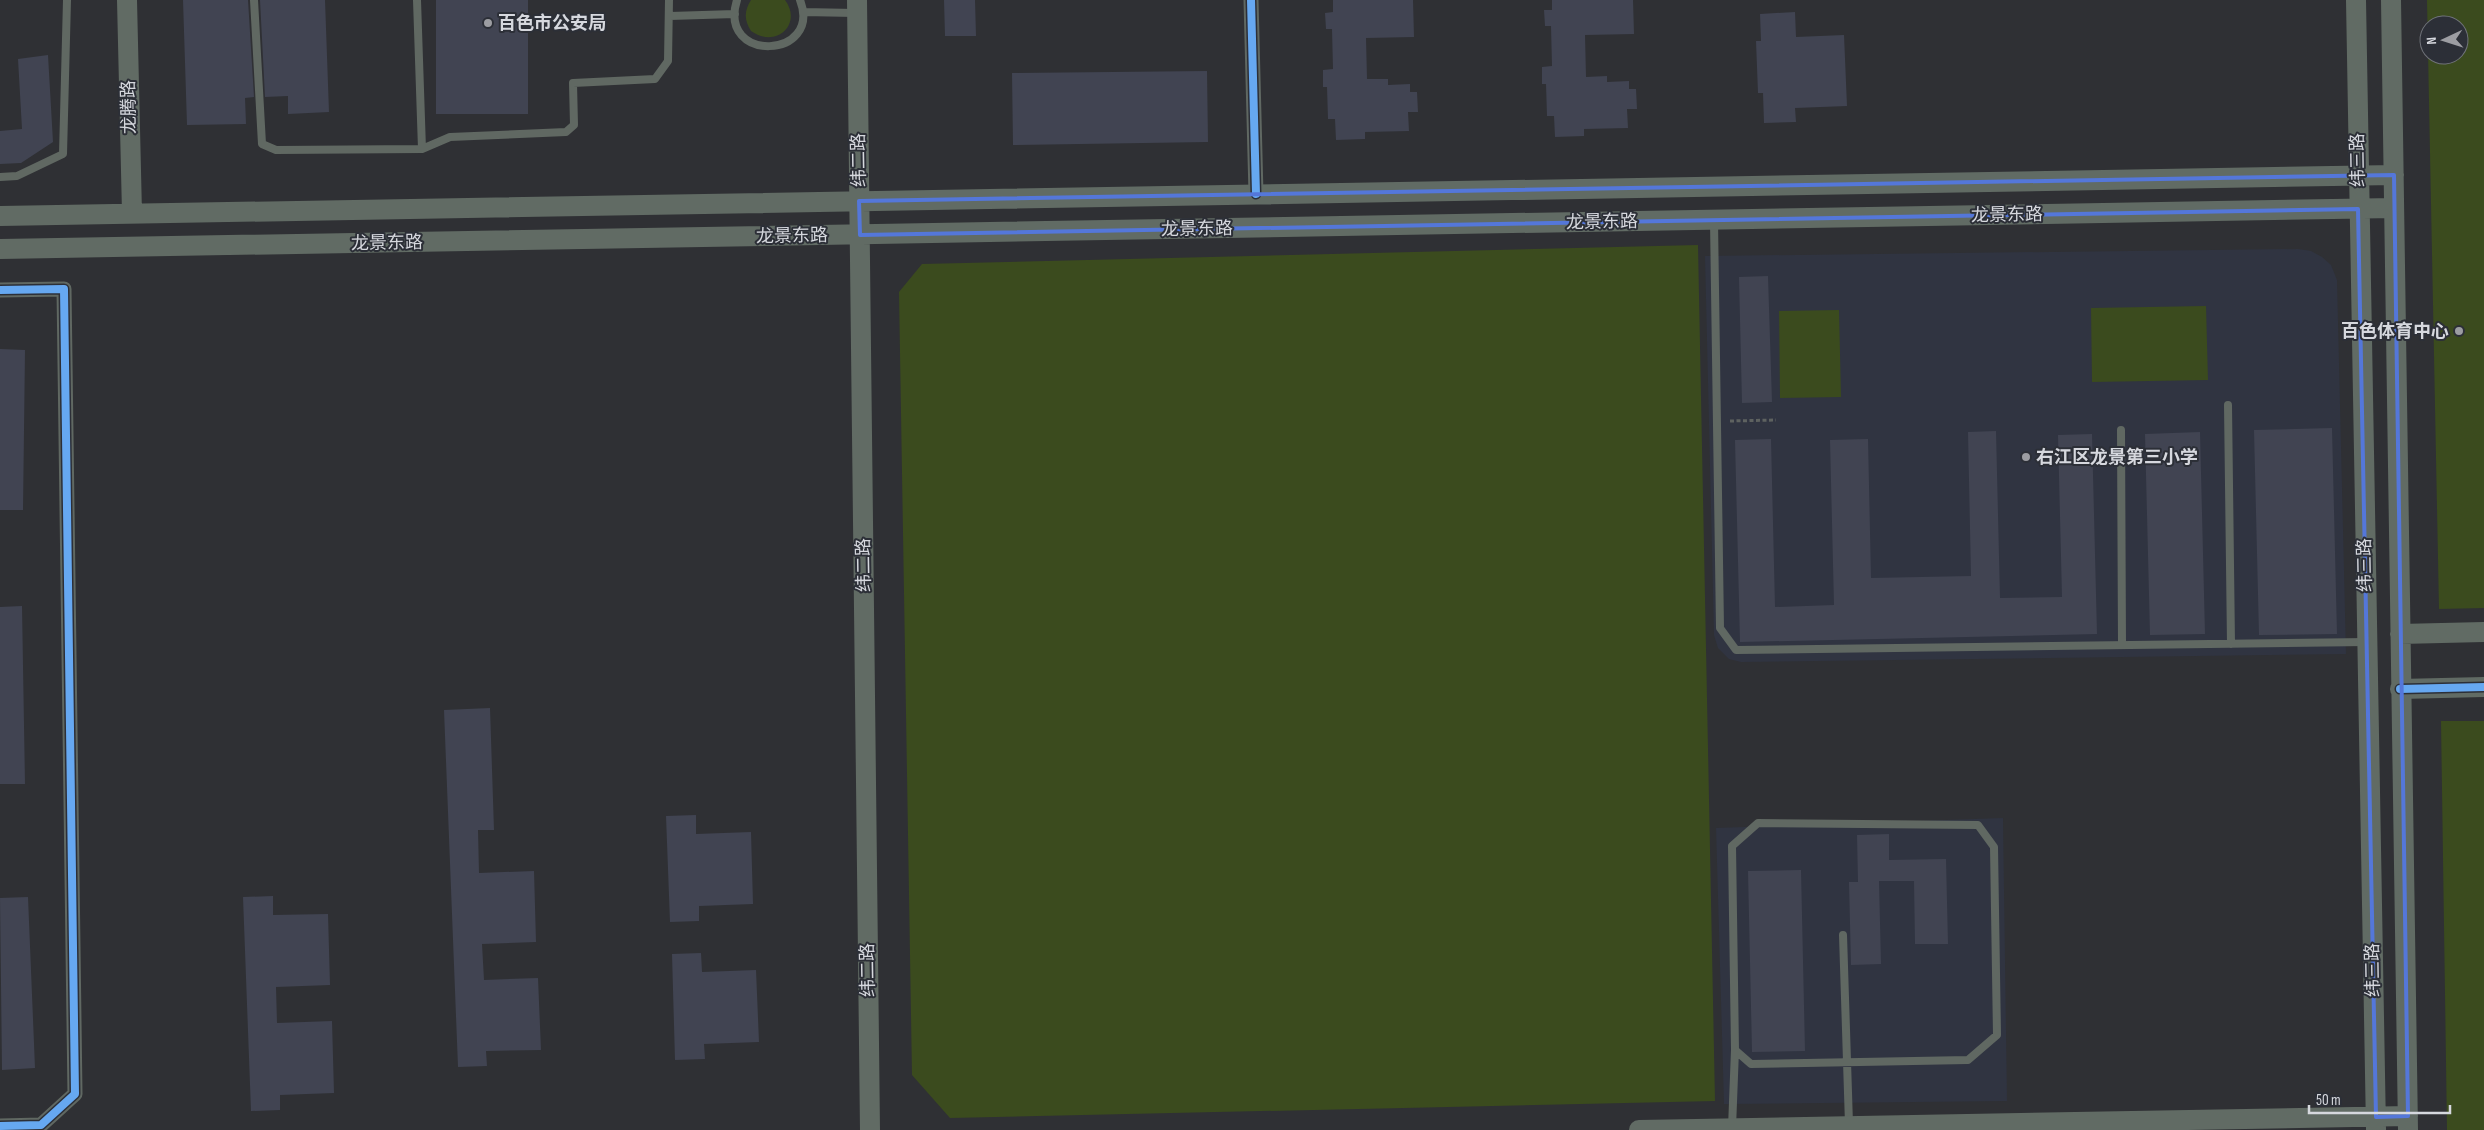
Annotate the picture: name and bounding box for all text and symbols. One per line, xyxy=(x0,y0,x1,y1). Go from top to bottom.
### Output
place label: 百色市公安局 xyxy=(498,13,606,34)
north arrow xyxy=(2419,15,2469,65)
marker: 百色市公安局 xyxy=(482,17,494,29)
text: N xyxy=(2423,37,2440,45)
street label: 龙腾路 xyxy=(118,80,140,134)
street label: 纬二路 xyxy=(848,133,870,187)
street label: 纬三路 xyxy=(2347,133,2369,187)
street label: 龙景东路 xyxy=(1971,204,2043,226)
street label: 龙景东路 xyxy=(1566,211,1638,233)
street label: 龙景东路 xyxy=(1161,218,1233,240)
street label: 龙景东路 xyxy=(756,225,828,247)
street label: 龙景东路 xyxy=(351,232,423,254)
place label: 百色体育中心 xyxy=(2341,321,2449,342)
marker: 百色体育中心 xyxy=(2453,325,2465,337)
place label: 右江区龙景第三小学 xyxy=(2036,447,2198,468)
marker: 右江区龙景第三小学 xyxy=(2020,451,2032,463)
street label: 纬二路 xyxy=(853,538,875,592)
street label: 纬三路 xyxy=(2354,538,2376,592)
street label: 纬二路 xyxy=(857,943,879,997)
street label: 纬三路 xyxy=(2362,943,2384,997)
scale bar xyxy=(2309,1082,2450,1114)
text: 50 m xyxy=(2316,1091,2341,1110)

